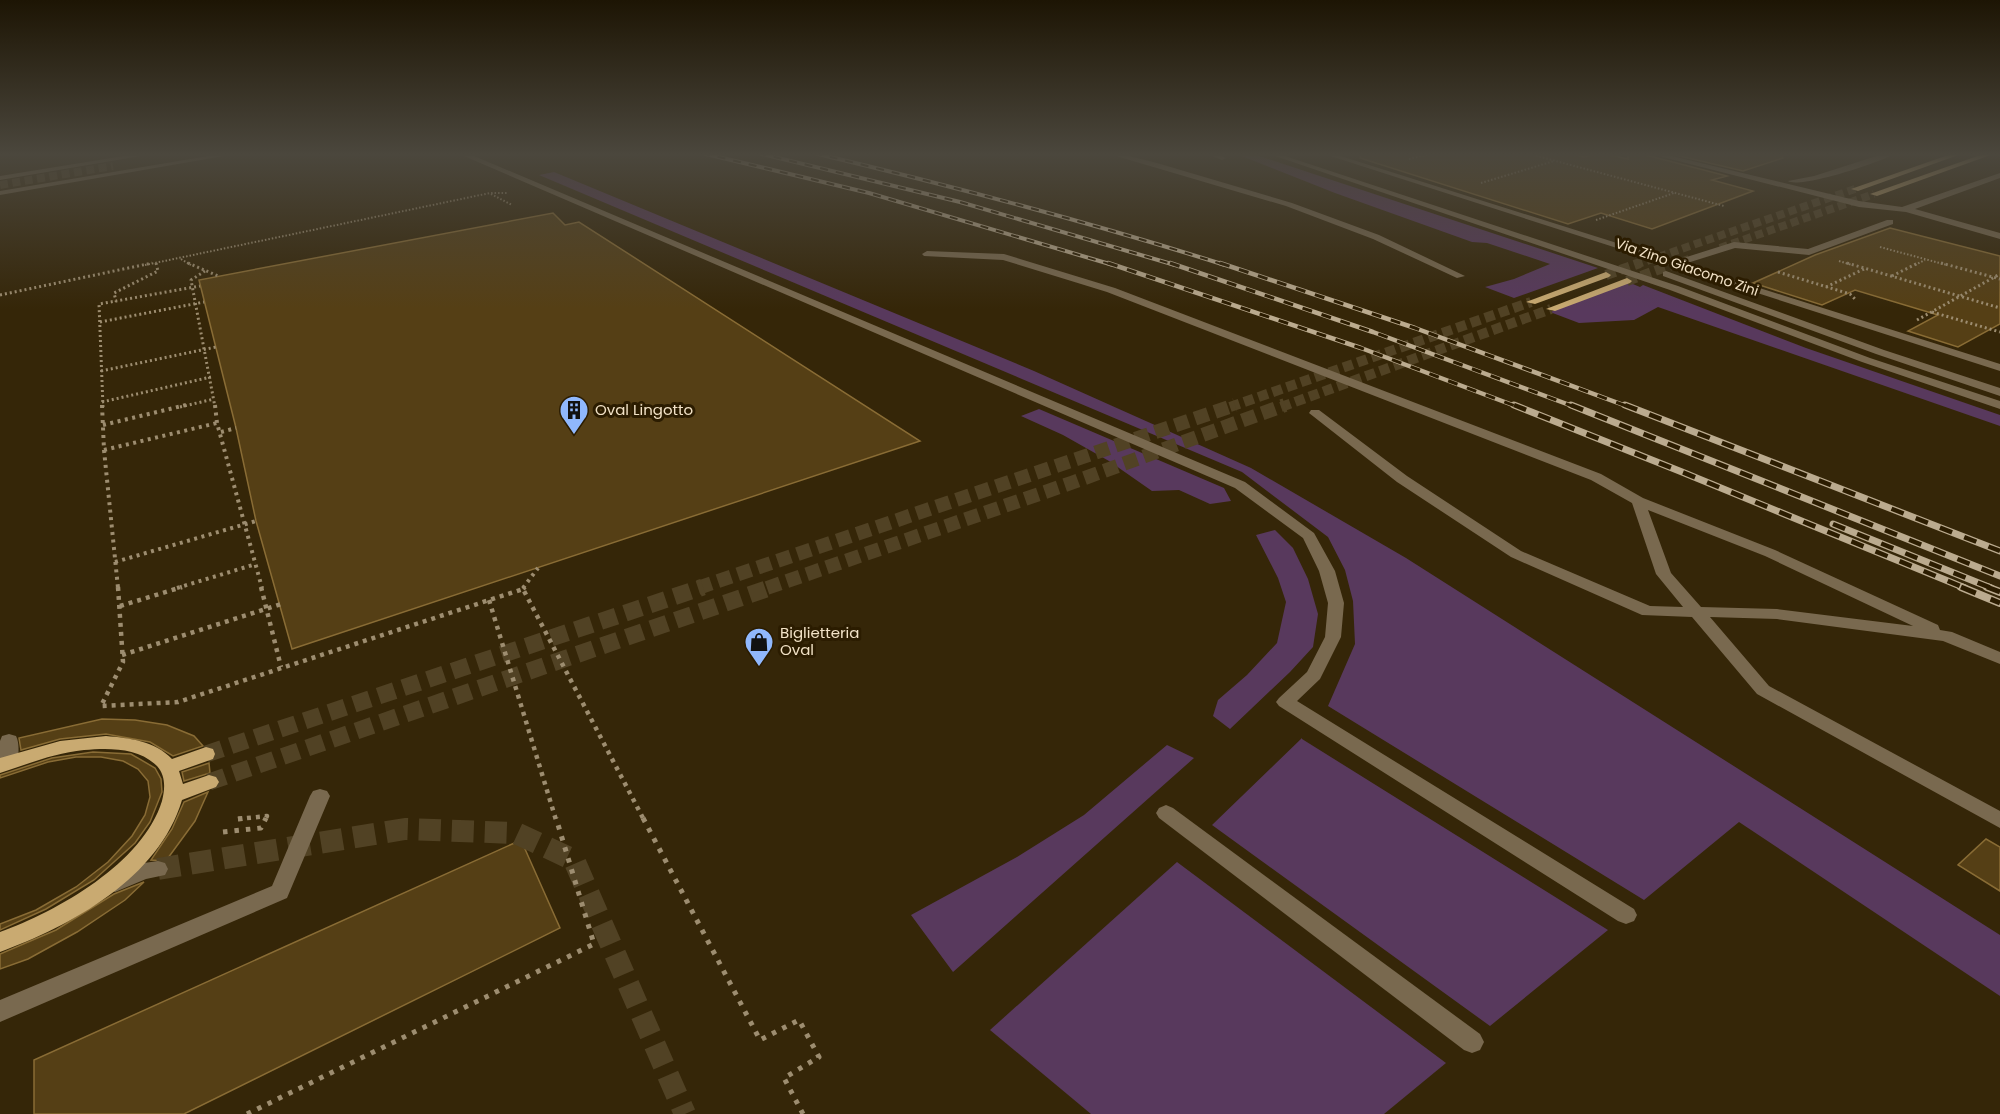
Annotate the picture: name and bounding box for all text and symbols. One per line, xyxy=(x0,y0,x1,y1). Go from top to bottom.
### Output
street label: Via Zino Giacomo Zini xyxy=(1613,233,1761,301)
building icon: Oval Lingotto xyxy=(558,394,590,436)
place label: Oval Lingotto xyxy=(595,399,693,420)
place label: Biglietteria Oval xyxy=(780,622,859,660)
shop icon: Biglietteria Oval xyxy=(743,626,775,668)

